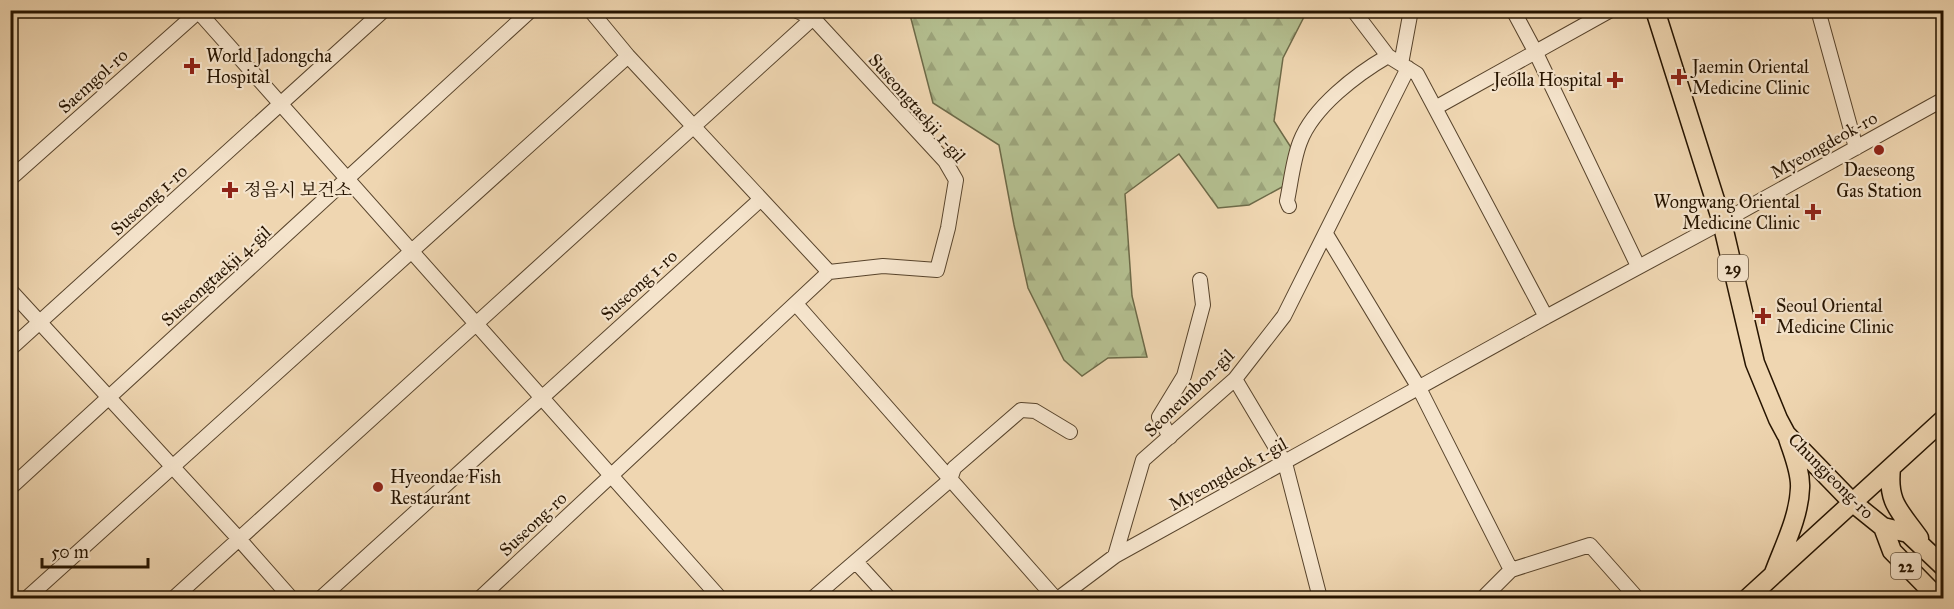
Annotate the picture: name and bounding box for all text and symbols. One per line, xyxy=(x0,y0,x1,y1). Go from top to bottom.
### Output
street label: Saemgol-ro xyxy=(54,44,133,119)
place label: World Jadongcha Hospital xyxy=(206,45,332,88)
street label: Suseongtaekji 1-gil xyxy=(863,49,970,168)
place label: Jaemin Oriental Medicine Clinic xyxy=(1690,56,1810,99)
marker: World Jadongcha Hospital xyxy=(183,57,201,75)
marker: Jaemin Oriental Medicine Clinic xyxy=(1670,68,1688,86)
place label: Jeolla Hospital xyxy=(1491,69,1602,92)
marker: Jeolla Hospital xyxy=(1606,71,1624,89)
street label: Myeongdeok-ro xyxy=(1767,107,1882,184)
marker: Daeseong Gas Station xyxy=(1872,143,1886,157)
place label: Daeseong Gas Station xyxy=(1836,159,1922,202)
street label: Suseong 1-ro xyxy=(106,160,193,241)
place label: 정읍시 보건소 xyxy=(244,179,352,201)
marker: 정읍시 보건소 xyxy=(221,181,239,199)
place label: Wongwang Oriental Medicine Clinic xyxy=(1653,191,1800,234)
marker: Wongwang Oriental Medicine Clinic xyxy=(1804,203,1822,221)
street label: Suseongtaekji 4-gil xyxy=(157,221,276,332)
street label: Suseong 1-ro xyxy=(596,245,683,326)
road number: 29 xyxy=(1718,255,1748,281)
place label: Seoul Oriental Medicine Clinic xyxy=(1776,295,1894,338)
marker: Seoul Oriental Medicine Clinic xyxy=(1754,307,1772,325)
street label: Seoneunbon-gil xyxy=(1139,344,1239,442)
street label: Chungjeong-ro xyxy=(1783,428,1879,524)
street label: Myeongdeok 1-gil xyxy=(1165,432,1292,516)
place label: Hyeondae Fish Restaurant xyxy=(390,466,501,509)
marker: Hyeondae Fish Restaurant xyxy=(371,480,385,494)
street label: Suseong-ro xyxy=(495,487,572,562)
scale bar xyxy=(42,531,148,569)
text: 50 m xyxy=(51,541,89,563)
road number: 22 xyxy=(1891,553,1921,579)

